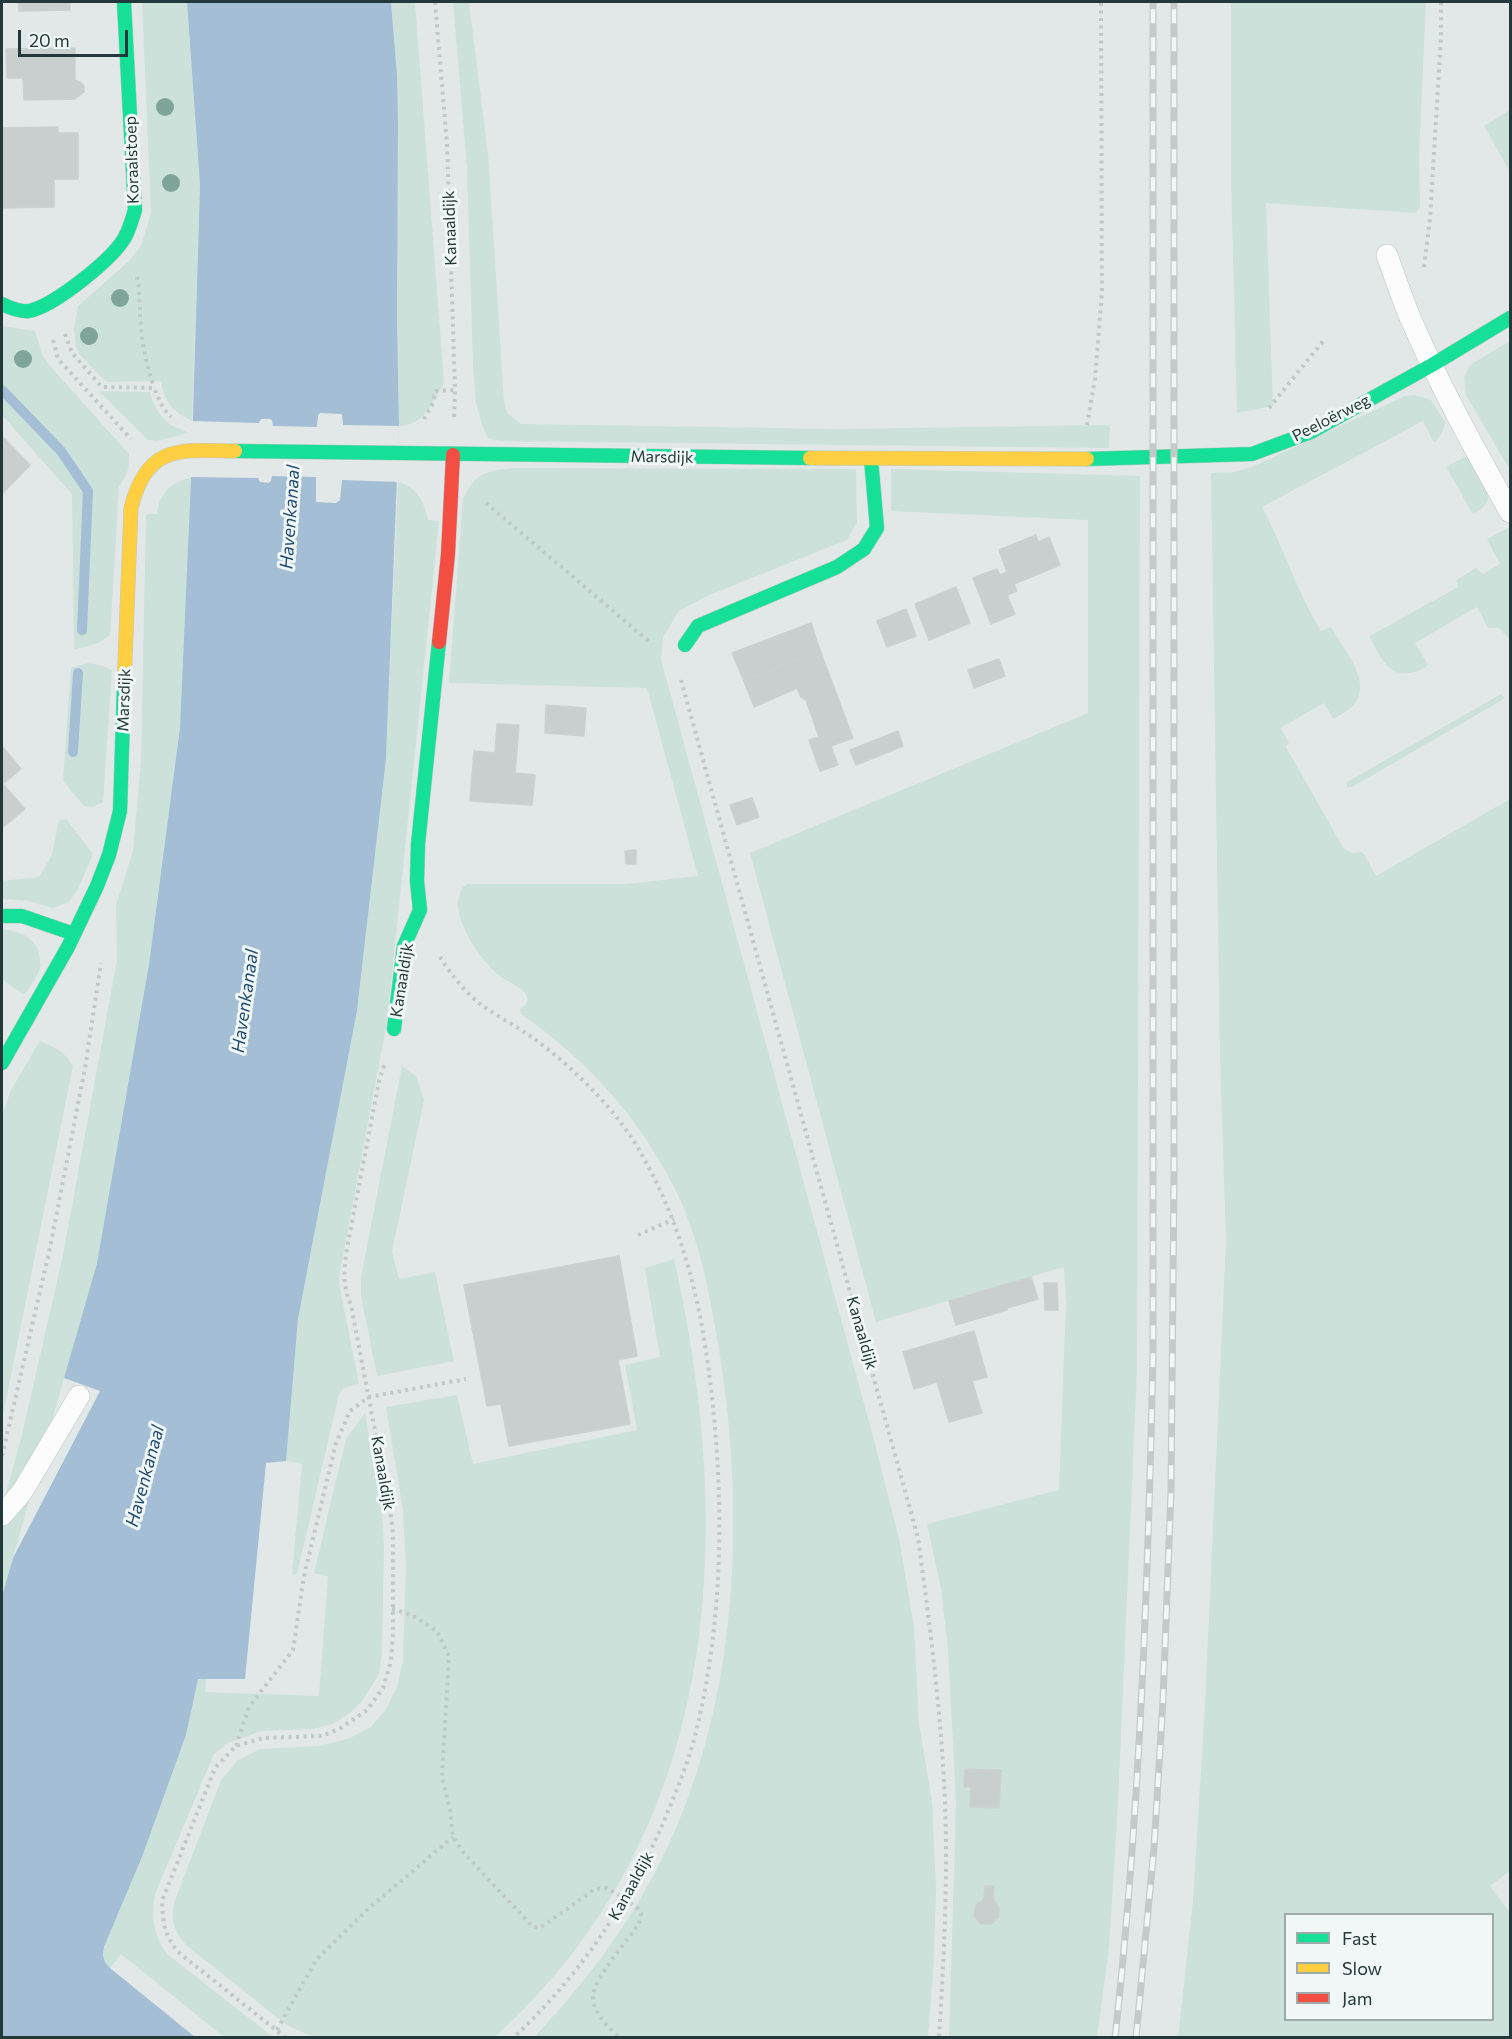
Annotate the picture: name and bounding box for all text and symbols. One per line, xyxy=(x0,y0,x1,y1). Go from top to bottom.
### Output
scale bar xyxy=(21,18,130,56)
text: 20 m xyxy=(29,29,70,51)
street label: Koraalstoep xyxy=(121,116,143,204)
street label: Kanaaldijk xyxy=(439,190,461,266)
street label: Peeloërweg xyxy=(1289,390,1373,446)
street label: Marsdijk xyxy=(630,447,694,467)
water label: Havenkanaal xyxy=(276,464,304,570)
street label: Marsdijk xyxy=(113,668,135,732)
street label: Kanaaldijk xyxy=(387,941,417,1019)
water label: Havenkanaal xyxy=(227,948,263,1054)
street label: Kanaaldijk xyxy=(842,1294,882,1372)
water label: Havenkanaal xyxy=(121,1423,169,1529)
street label: Kanaaldijk xyxy=(367,1434,399,1512)
street label: Kanaaldijk xyxy=(604,1848,658,1924)
legend xyxy=(1284,1913,1494,2021)
text: Fast xyxy=(1342,1927,1377,1949)
text: Slow xyxy=(1342,1957,1382,1979)
text: Jam xyxy=(1342,1987,1372,2009)

